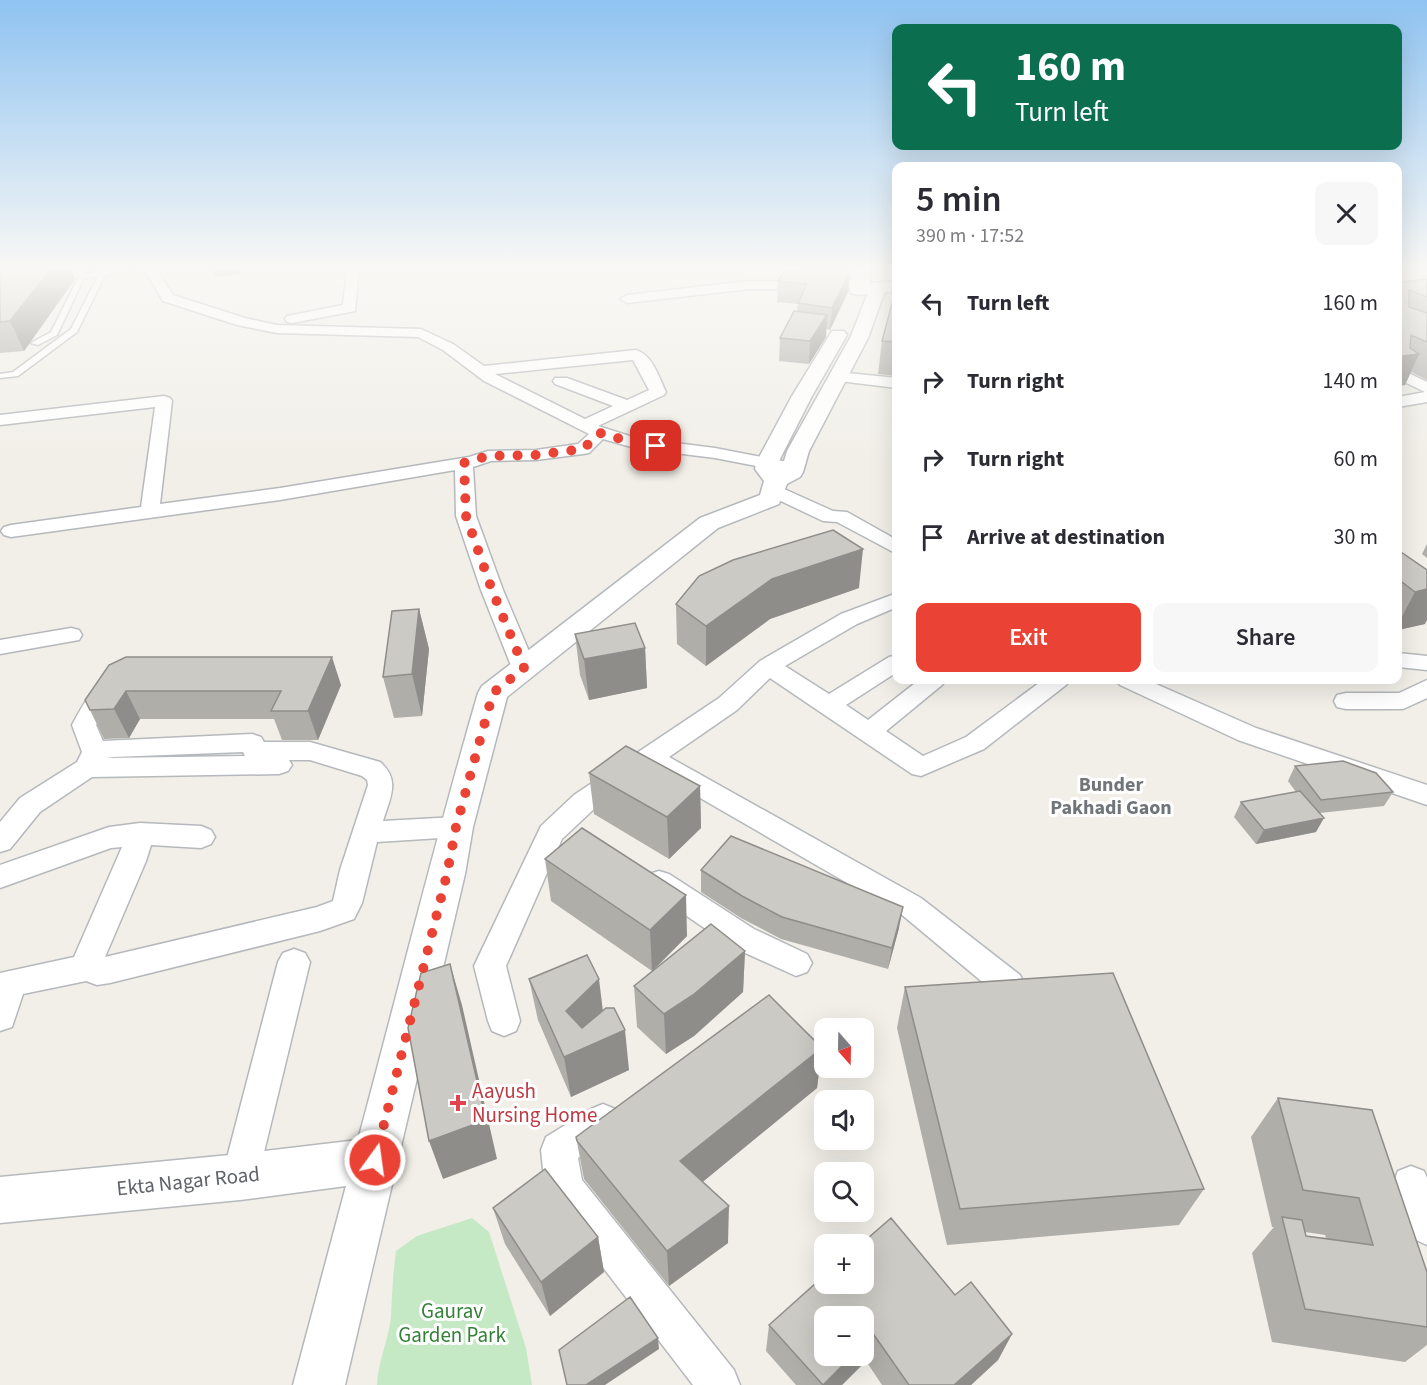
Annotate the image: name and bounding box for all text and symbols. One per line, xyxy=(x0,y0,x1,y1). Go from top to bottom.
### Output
text: 160 m xyxy=(1015,37,1126,97)
icon: left xyxy=(916,48,994,126)
text: Turn left xyxy=(1015,93,1109,132)
text: 5 min xyxy=(916,174,1002,225)
button: close xyxy=(1315,182,1378,245)
text: 390 m · 17:52 xyxy=(916,222,1024,250)
icon: left xyxy=(916,287,949,320)
text: Turn left xyxy=(967,287,1049,319)
text: 160 m xyxy=(1323,287,1378,319)
icon: right xyxy=(916,365,949,398)
text: Turn right xyxy=(967,365,1064,397)
text: 140 m xyxy=(1323,365,1378,397)
pin xyxy=(630,420,681,471)
icon: arrive xyxy=(639,429,672,462)
icon: right xyxy=(916,443,949,476)
text: Turn right xyxy=(967,443,1064,475)
text: 60 m xyxy=(1333,443,1378,475)
icon: arrive xyxy=(916,521,949,554)
text: Arrive at destination xyxy=(967,521,1165,553)
text: 30 m xyxy=(1333,521,1378,553)
button: Exit xyxy=(916,603,1141,672)
button: Share xyxy=(1153,603,1378,672)
district label: Bunder Pakhadi Gaon xyxy=(1050,771,1172,822)
north arrow xyxy=(814,1018,874,1078)
map controls xyxy=(814,1018,874,1366)
place label: Aayush Nursing Home xyxy=(472,1076,597,1130)
button: sound xyxy=(814,1090,874,1150)
marker: Aayush Nursing Home xyxy=(449,1094,467,1112)
position arrow xyxy=(343,1128,407,1192)
street label: Ekta Nagar Road xyxy=(115,1159,261,1203)
button: search xyxy=(814,1162,874,1222)
button: + xyxy=(814,1234,874,1294)
park label: Gaurav Garden Park xyxy=(398,1296,506,1350)
button: − xyxy=(814,1306,874,1366)

